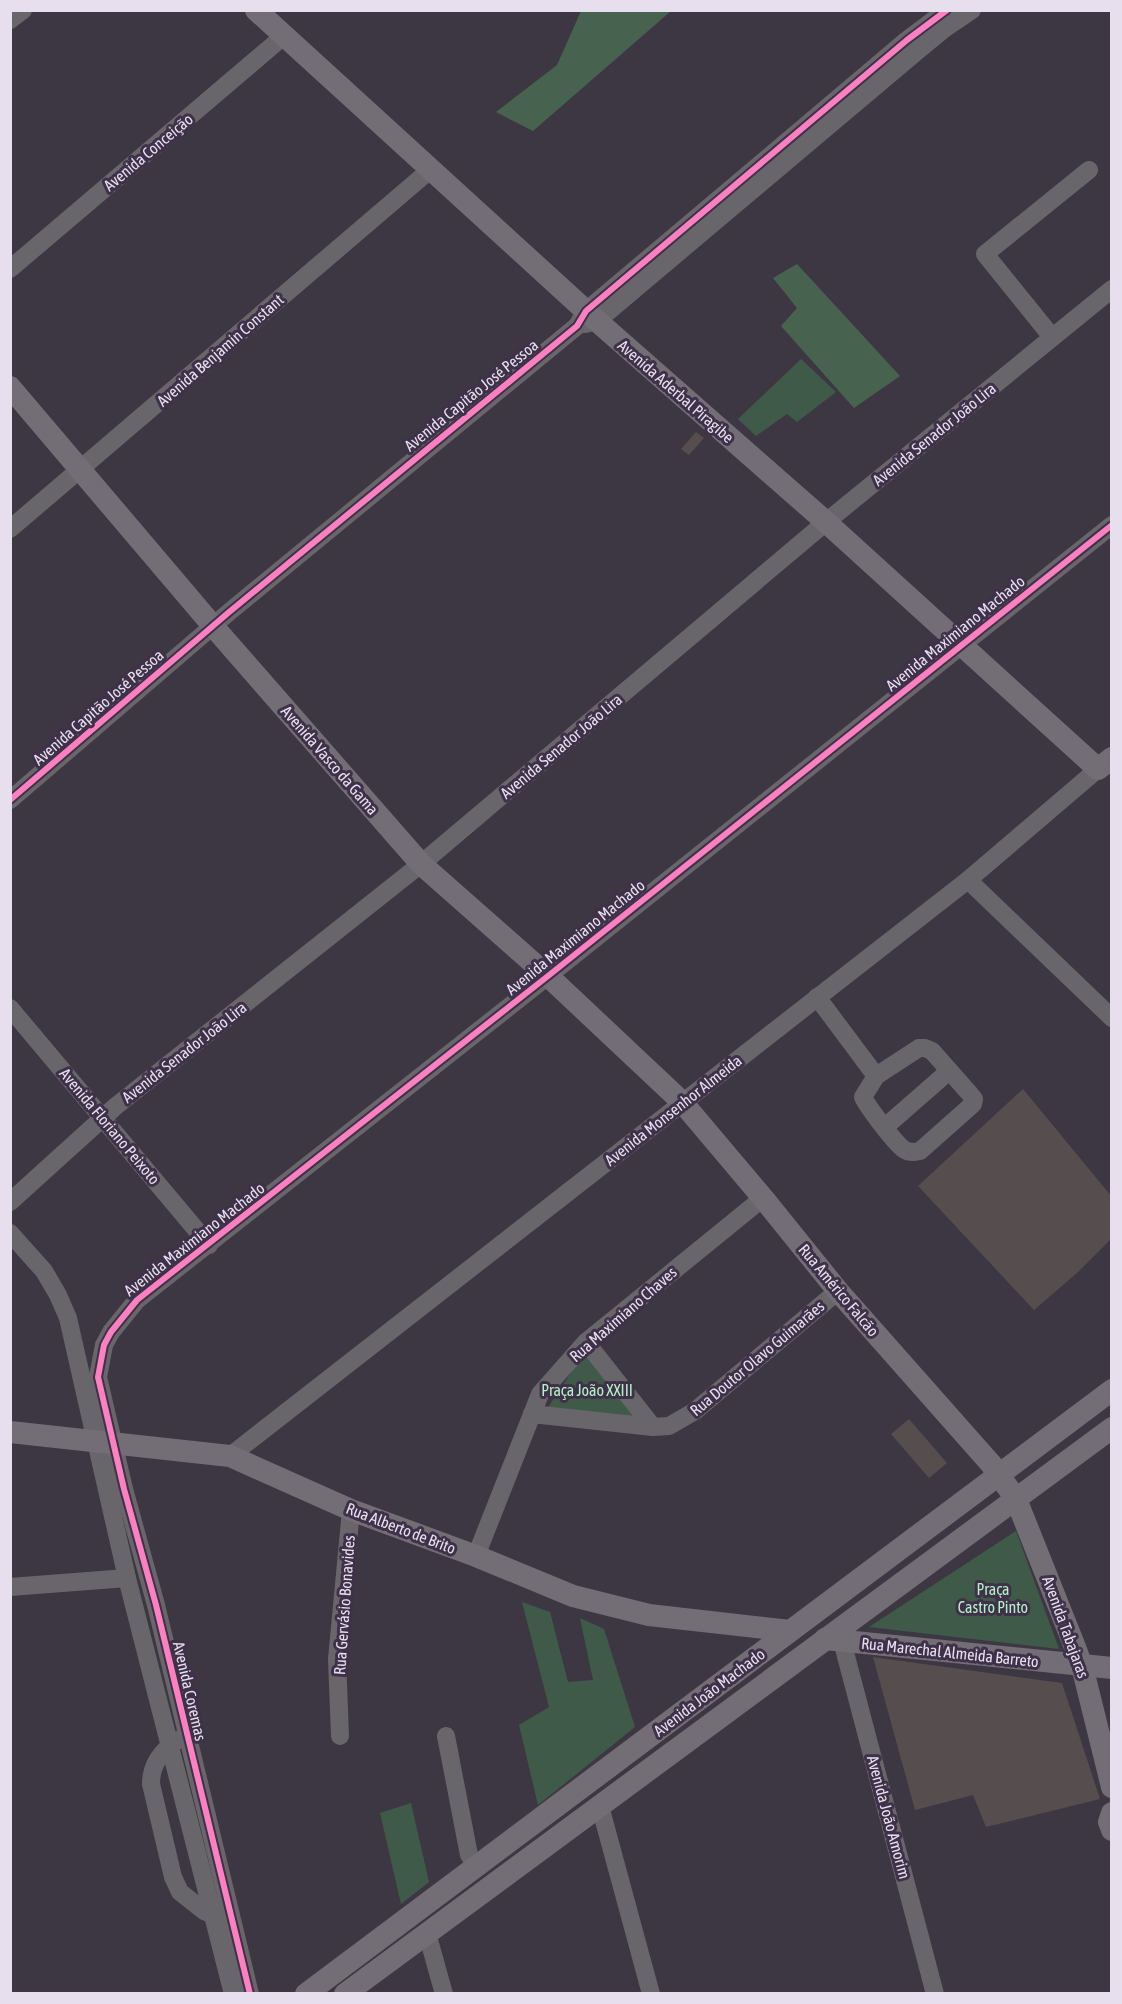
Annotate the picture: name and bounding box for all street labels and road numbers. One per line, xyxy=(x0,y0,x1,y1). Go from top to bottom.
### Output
street label: Avenida Conceição xyxy=(100,110,197,195)
street label: Avenida Benjamin Constant xyxy=(153,290,288,411)
street label: Avenida Capitão José Pessoa xyxy=(401,336,542,455)
street label: Avenida Aderbal Piragibe xyxy=(614,336,738,447)
street label: Avenida Senador João Lira xyxy=(869,379,999,489)
street label: Avenida Maximiano Machado xyxy=(882,572,1028,694)
street label: Avenida Capitão José Pessoa xyxy=(29,645,168,769)
street label: Avenida Senador João Lira xyxy=(497,690,625,802)
street label: Avenida Vasco da Gama xyxy=(278,702,382,818)
street label: Avenida Maximiano Machado xyxy=(502,876,648,998)
street label: Avenida Senador João Lira xyxy=(118,998,250,1106)
street label: Avenida Monsenhor Almeida xyxy=(601,1051,745,1169)
street label: Avenida Floriano Peixoto xyxy=(56,1064,164,1188)
street label: Avenida Maximiano Machado xyxy=(120,1179,268,1299)
street label: Rua Américo Falcão xyxy=(795,1240,883,1340)
street label: Rua Maximiano Chaves xyxy=(566,1263,680,1365)
street label: Rua Doutor Olavo Guimarães xyxy=(686,1296,828,1419)
street label: Rua Alberto de Brito xyxy=(344,1499,458,1557)
street label: Rua Gervásio Bonavides xyxy=(330,1534,358,1675)
street label: Avenida Tabajaras xyxy=(1038,1574,1093,1681)
street label: Rua Marechal Almeida Barreto xyxy=(860,1634,1040,1670)
street label: Avenida Coremas xyxy=(170,1640,210,1743)
street label: Avenida João Machado xyxy=(650,1644,768,1740)
street label: Avenida João Amorim xyxy=(864,1753,914,1881)

